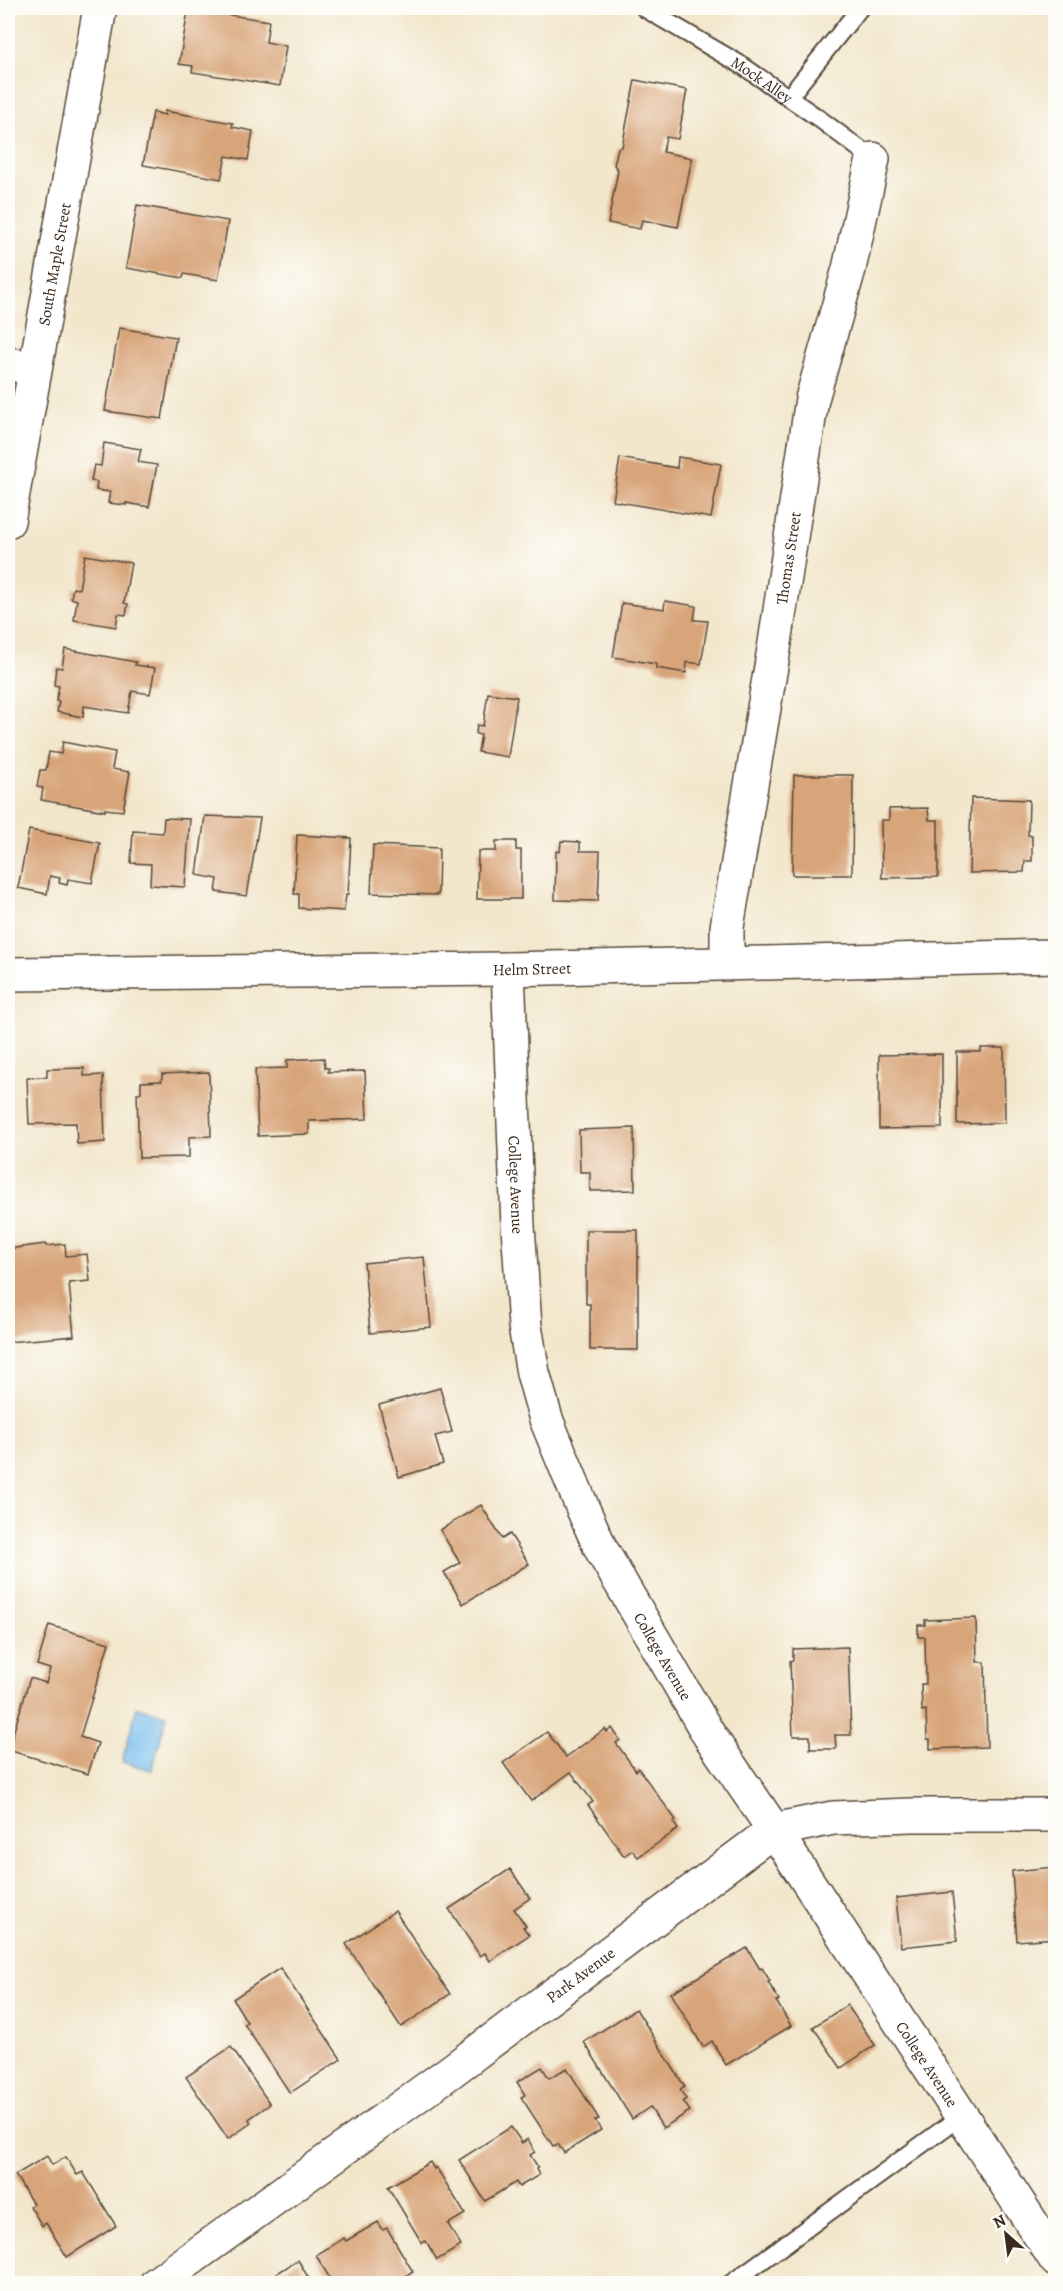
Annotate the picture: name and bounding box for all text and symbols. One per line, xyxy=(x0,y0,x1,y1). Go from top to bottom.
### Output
street label: Mock Alley xyxy=(727,51,797,110)
street label: South Maple Street xyxy=(33,201,77,328)
street label: Thomas Street xyxy=(771,510,807,606)
street label: Helm Street xyxy=(493,958,572,981)
street label: College Avenue xyxy=(502,1135,529,1235)
street label: College Avenue xyxy=(628,1609,697,1705)
street label: Park Avenue xyxy=(542,1943,620,2009)
street label: College Avenue xyxy=(890,2017,963,2112)
north arrow xyxy=(976,2204,1036,2264)
text: N xyxy=(989,2209,1010,2234)

